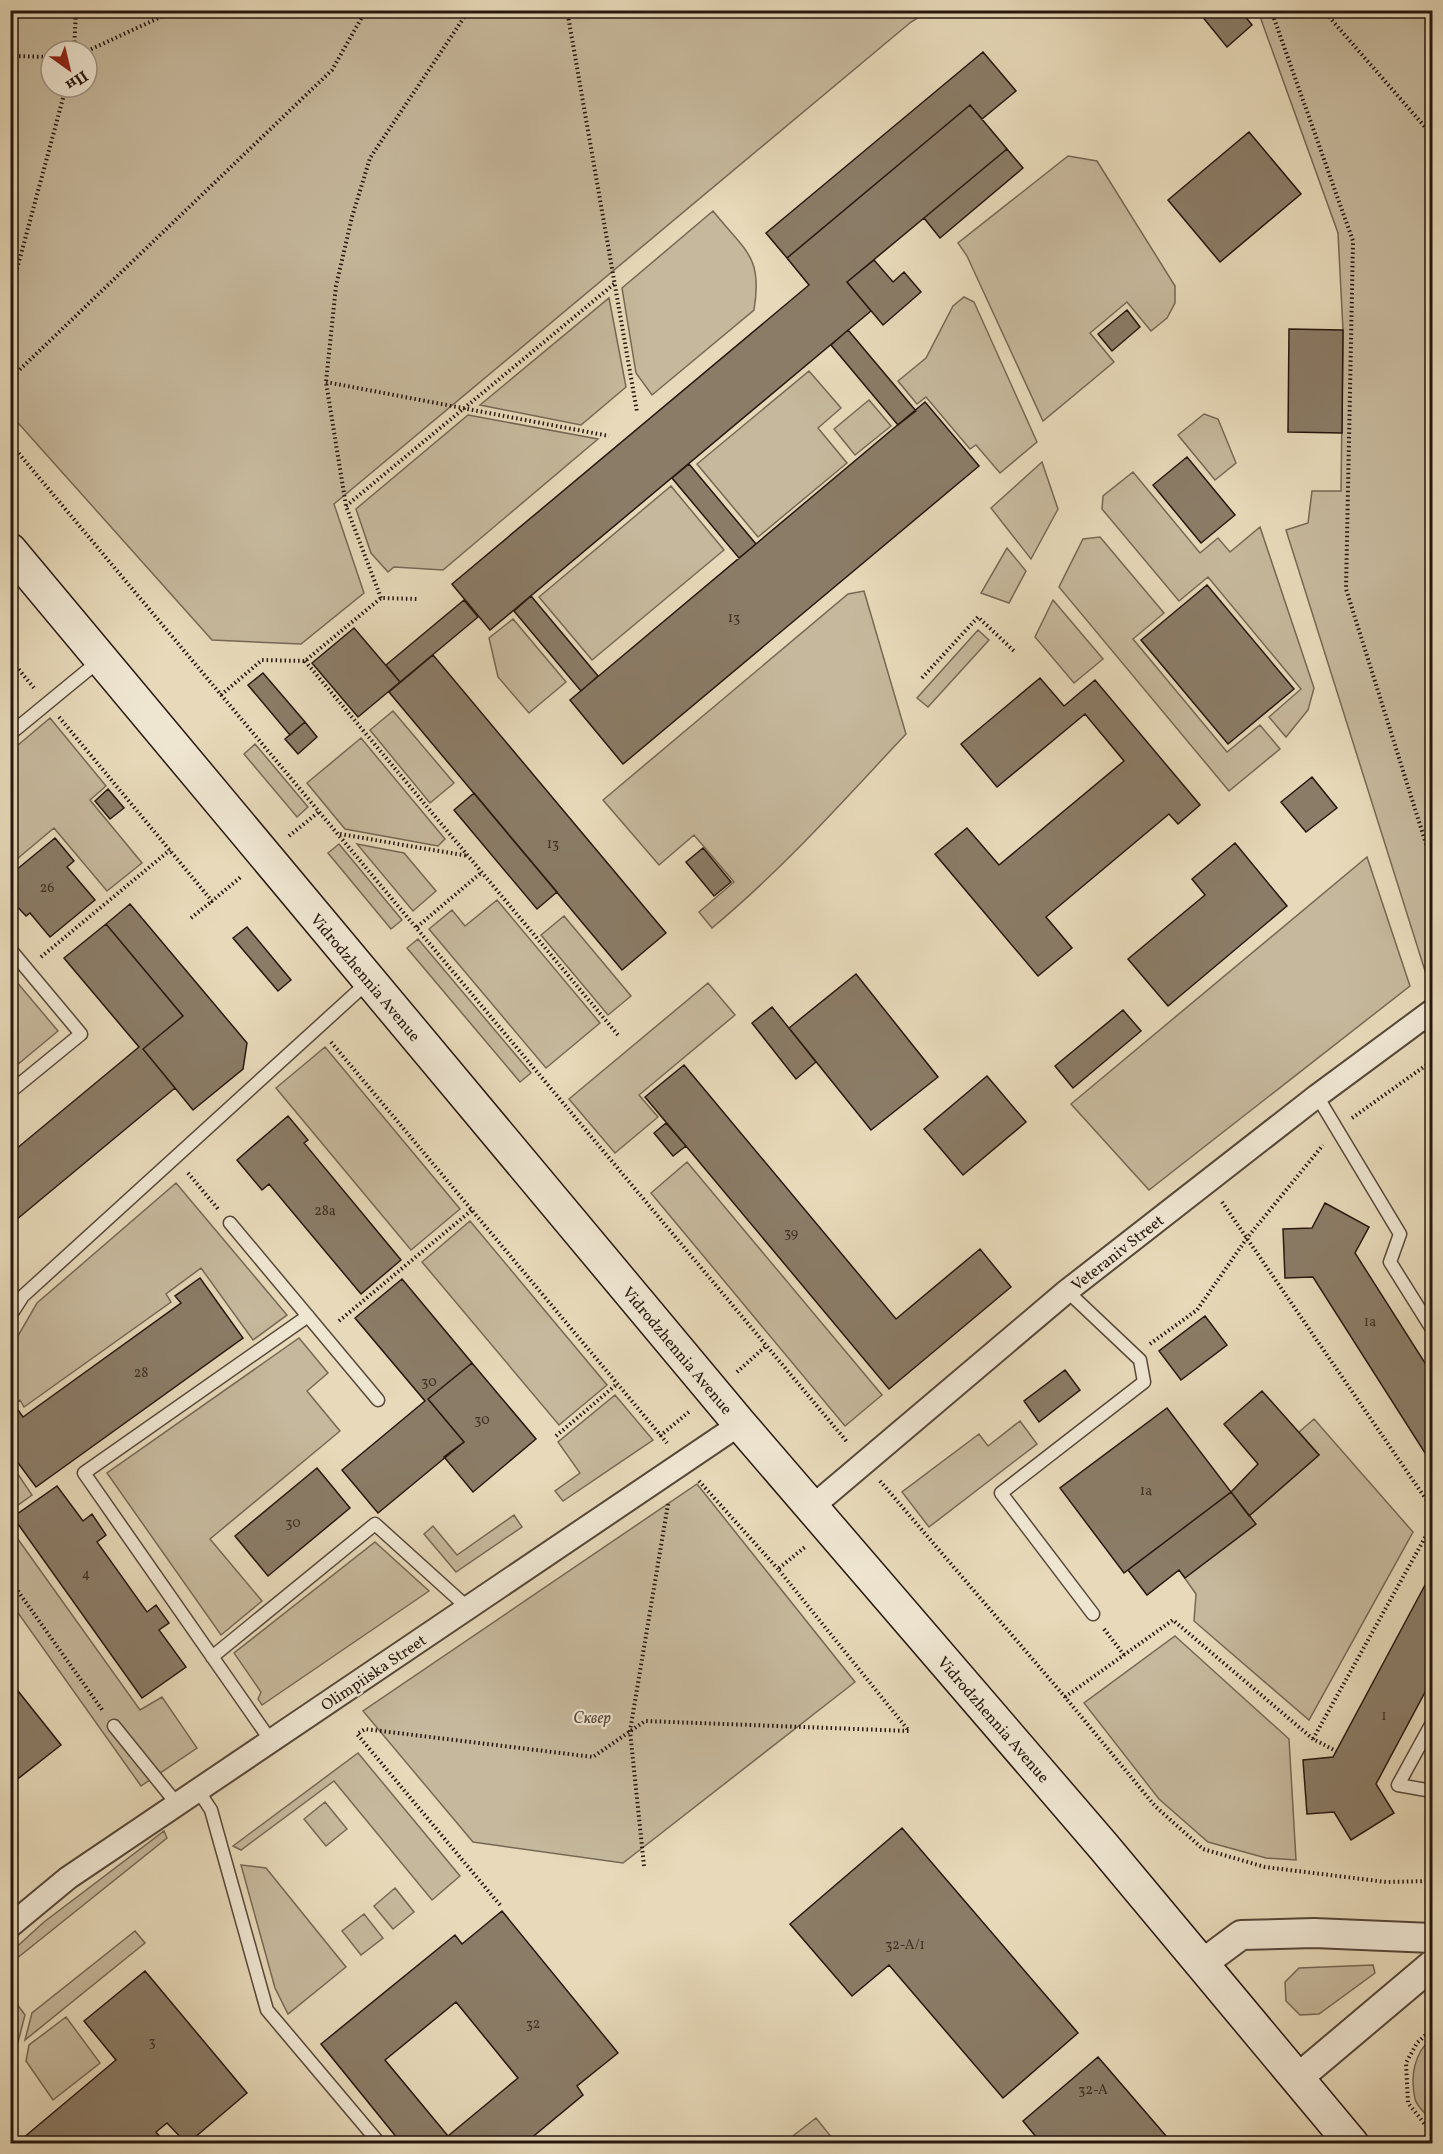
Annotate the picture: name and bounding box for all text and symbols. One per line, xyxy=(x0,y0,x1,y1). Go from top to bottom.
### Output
north arrow xyxy=(39,39,99,99)
text: Пн xyxy=(61,64,92,95)
house number: 13 xyxy=(728,609,740,628)
house number: 13 xyxy=(547,835,559,854)
house number: 26 xyxy=(40,879,54,898)
street label: Vidrodzhennia Avenue xyxy=(304,910,425,1047)
house number: 28а xyxy=(314,1202,336,1221)
street label: Veteraniv Street xyxy=(1067,1210,1170,1297)
house number: 39 xyxy=(784,1224,798,1243)
street label: Vidrodzhennia Avenue xyxy=(616,1283,737,1420)
house number: 1а xyxy=(1364,1313,1376,1332)
house number: 28 xyxy=(134,1364,148,1383)
house number: 30 xyxy=(421,1373,437,1392)
house number: 30 xyxy=(474,1411,490,1430)
house number: 1а xyxy=(1140,1482,1152,1501)
house number: 30 xyxy=(285,1514,301,1533)
house number: 4 xyxy=(82,1565,90,1584)
street label: Olimpiiska Street xyxy=(317,1630,432,1717)
street label: Vidrodzhennia Avenue xyxy=(931,1652,1054,1788)
house number: 1 xyxy=(1381,1707,1387,1726)
park label: Сквер xyxy=(573,1708,611,1730)
house number: 32-A/1 xyxy=(885,1936,925,1955)
house number: 32 xyxy=(526,2015,540,2034)
house number: 3 xyxy=(148,2033,156,2052)
house number: 32-A xyxy=(1078,2081,1108,2100)

